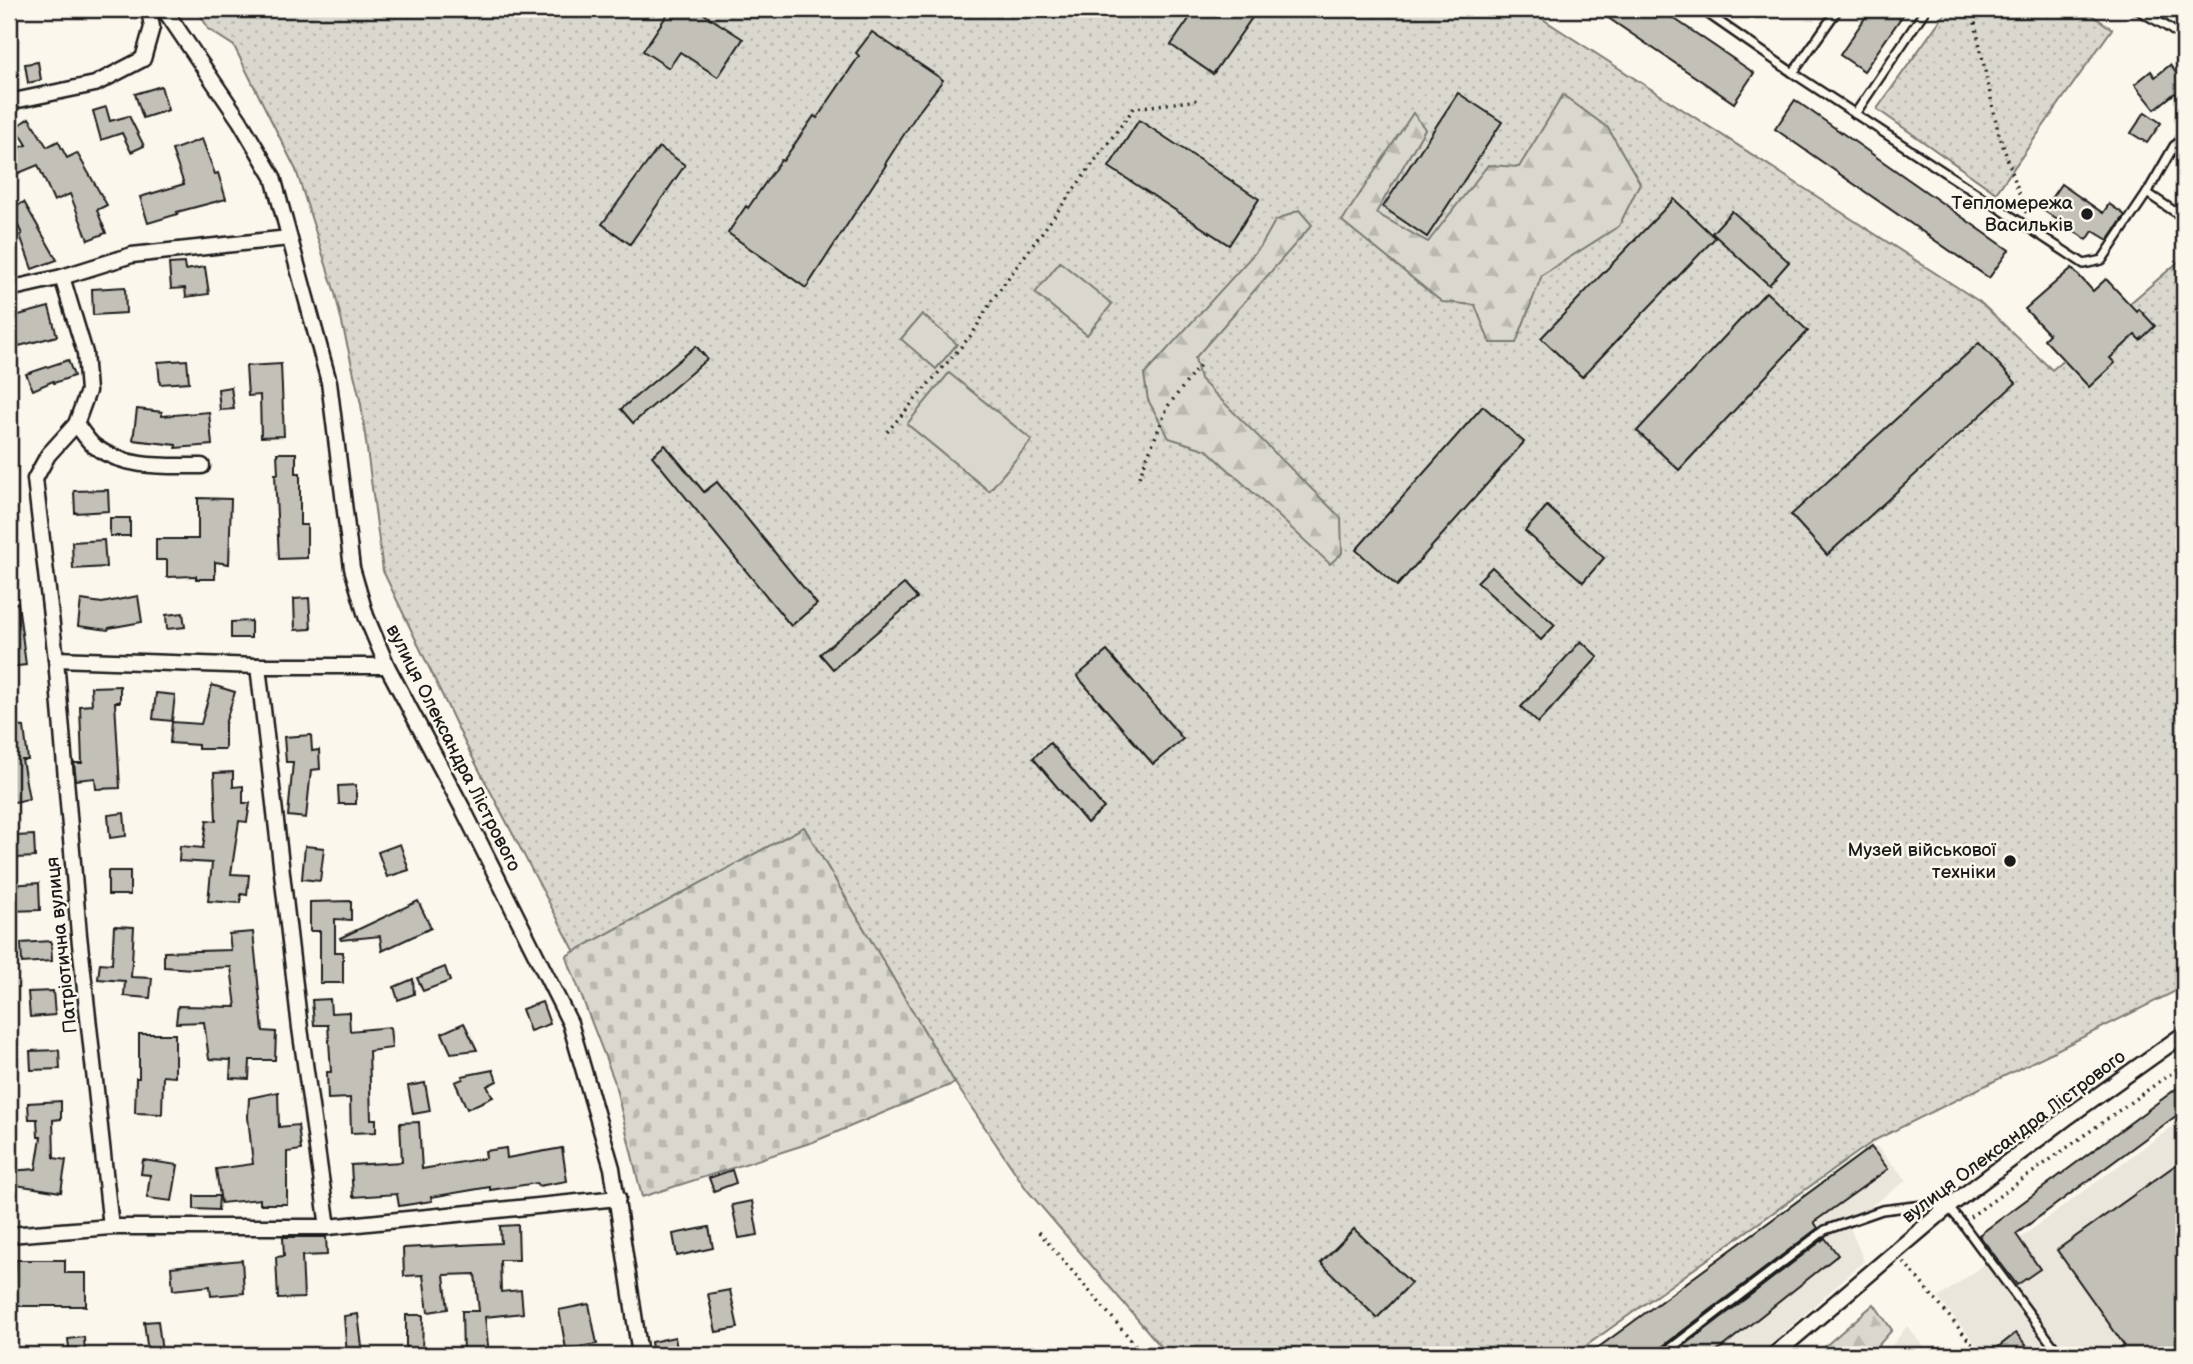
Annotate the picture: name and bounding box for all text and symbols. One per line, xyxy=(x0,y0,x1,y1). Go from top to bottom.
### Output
place label: Тепломережа Васильків xyxy=(1951,192,2073,237)
marker: Тепломережа Васильків xyxy=(2079,206,2095,222)
street label: вулиця Олександра Лістрового xyxy=(381,621,525,875)
place label: Музей військової техніки xyxy=(1847,839,1996,884)
marker: Музей військової техніки xyxy=(2002,853,2018,869)
street label: Патріотична вулиця xyxy=(41,856,83,1034)
street label: вулиця Олександра Лістрового xyxy=(1898,1045,2130,1229)

